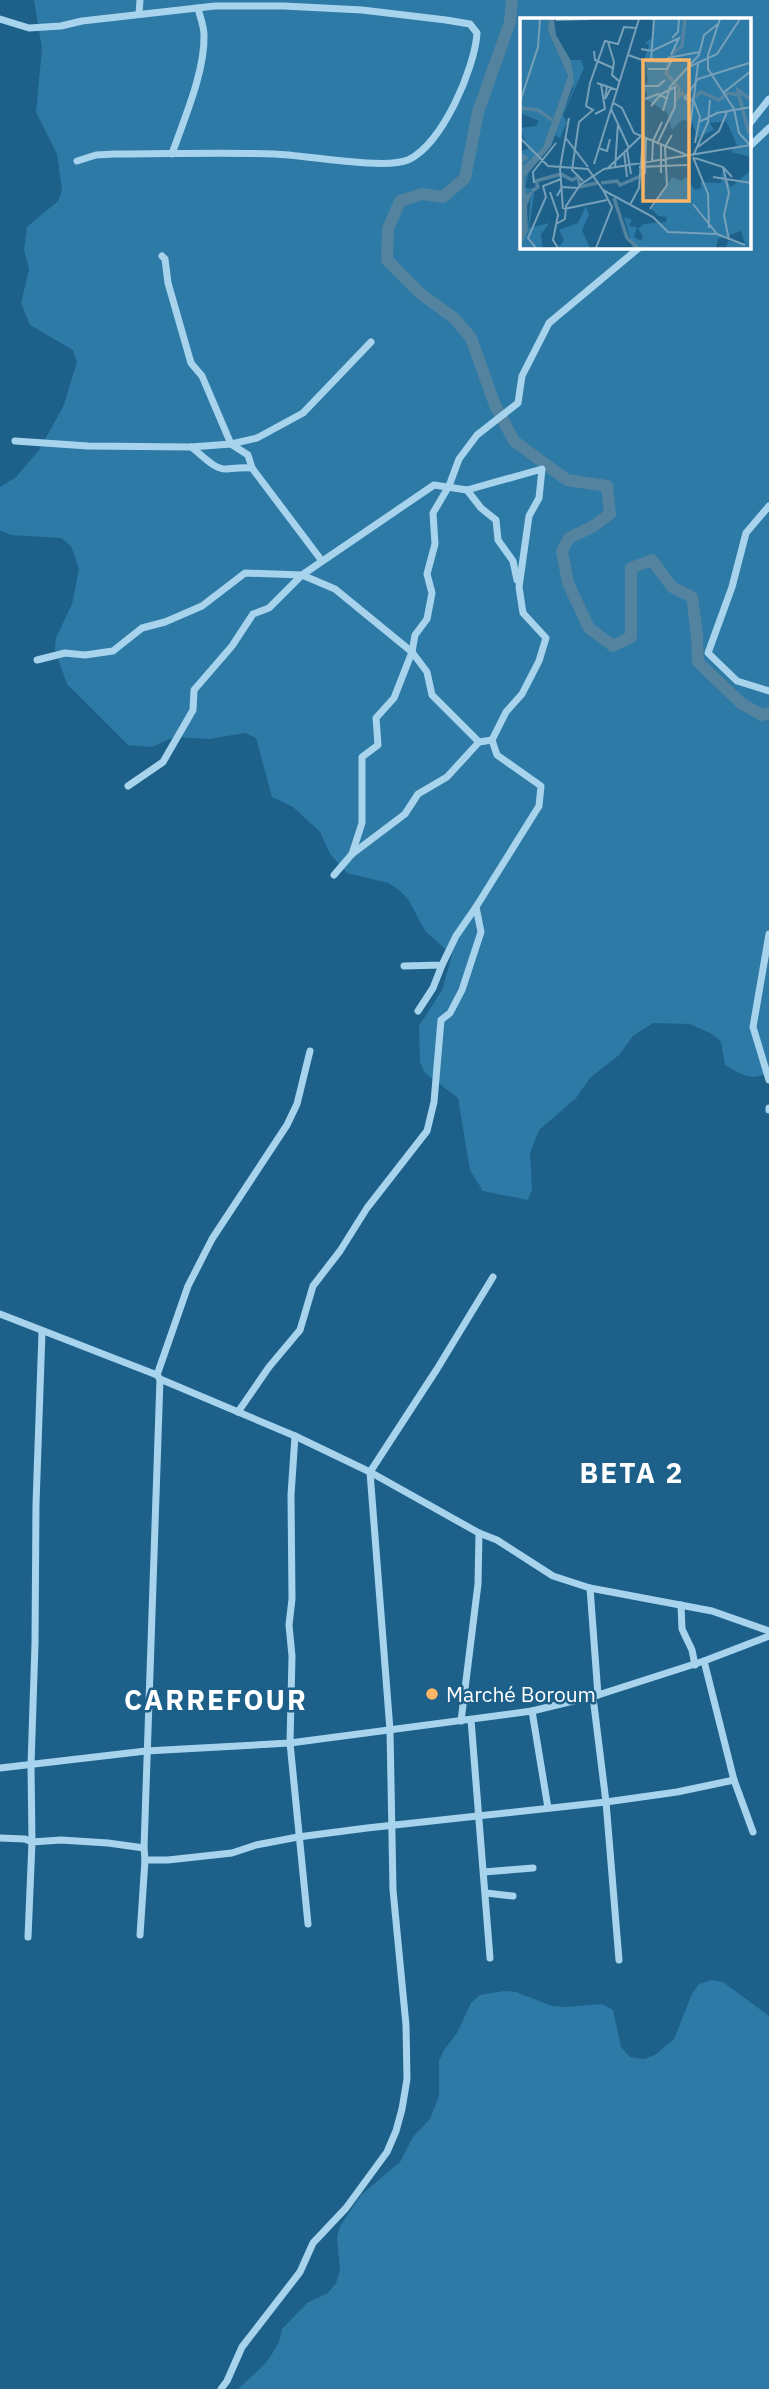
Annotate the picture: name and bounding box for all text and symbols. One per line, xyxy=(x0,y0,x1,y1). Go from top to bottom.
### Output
inset map xyxy=(520,18,752,248)
district label: BETA 2 xyxy=(580,1454,684,1491)
place label: Marché Boroum xyxy=(446,1680,596,1708)
district label: CARREFOUR xyxy=(124,1681,308,1718)
marker: Marché Boroum xyxy=(424,1686,440,1702)

